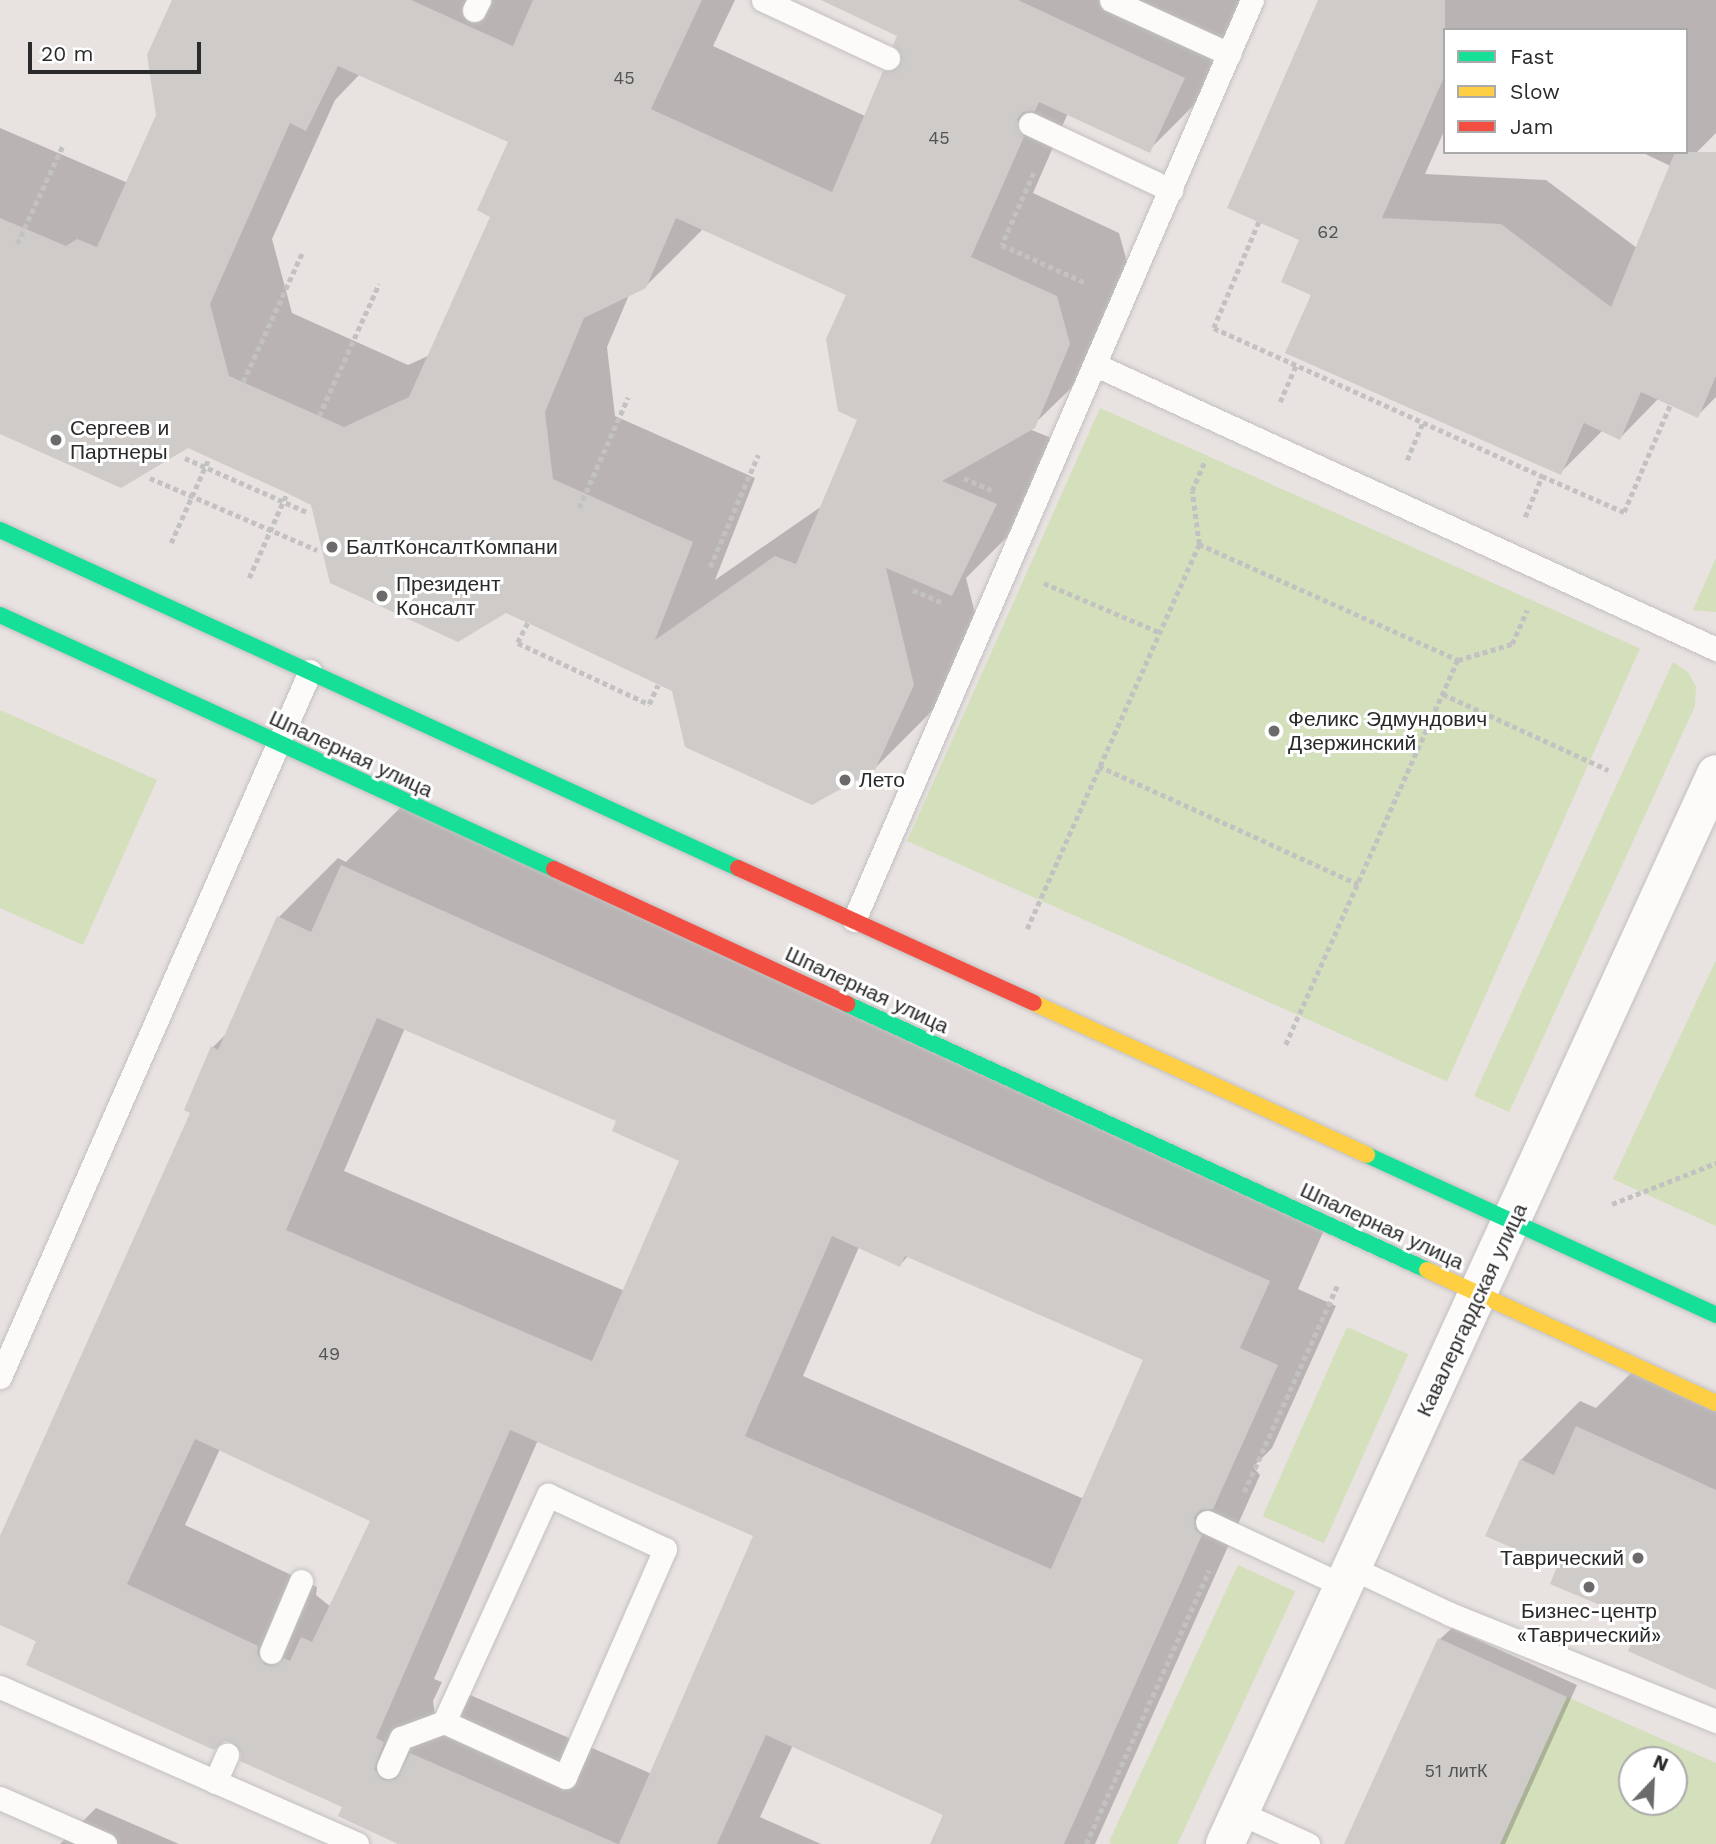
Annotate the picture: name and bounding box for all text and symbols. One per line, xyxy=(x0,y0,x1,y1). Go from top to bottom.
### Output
scale bar xyxy=(32,28,205,72)
legend xyxy=(1443,28,1688,154)
text: 20 m xyxy=(41,41,93,66)
text: Fast xyxy=(1510,44,1554,69)
house number: 45 xyxy=(613,67,635,89)
text: Slow xyxy=(1510,79,1560,104)
text: Jam xyxy=(1510,114,1553,139)
house number: 45 xyxy=(928,127,950,149)
house number: 62 xyxy=(1317,221,1339,243)
place label: Сергеев и Партнеры xyxy=(70,415,169,465)
marker: Сергеев и Партнеры xyxy=(48,432,64,448)
place label: БалтКонсалтКомпани xyxy=(346,534,558,560)
marker: БалтКонсалтКомпани xyxy=(324,539,340,555)
place label: Президент Консалт xyxy=(396,571,500,621)
marker: Президент Консалт xyxy=(374,588,390,604)
street label: Шпалерная улица xyxy=(265,705,437,803)
place label: Феликс Эдмундович Дзержинский xyxy=(1288,706,1487,756)
marker: Феликс Эдмундович Дзержинский xyxy=(1266,723,1282,739)
place label: Лето xyxy=(859,767,905,793)
marker: Лето xyxy=(837,772,853,788)
street label: Шпалерная улица xyxy=(781,941,953,1039)
street label: Шпалерная улица xyxy=(1296,1177,1468,1275)
street label: Кавалергардская улица xyxy=(1411,1199,1533,1421)
house number: 49 xyxy=(318,1343,340,1365)
place label: Таврический xyxy=(1500,1545,1624,1571)
marker: Таврический xyxy=(1630,1550,1646,1566)
marker: Бизнес-центр «Таврический» xyxy=(1581,1579,1597,1595)
place label: Бизнес-центр «Таврический» xyxy=(1517,1598,1661,1648)
north arrow xyxy=(1618,1746,1688,1816)
text: N xyxy=(1650,1750,1672,1776)
house number: 51 литК xyxy=(1425,1760,1487,1782)

